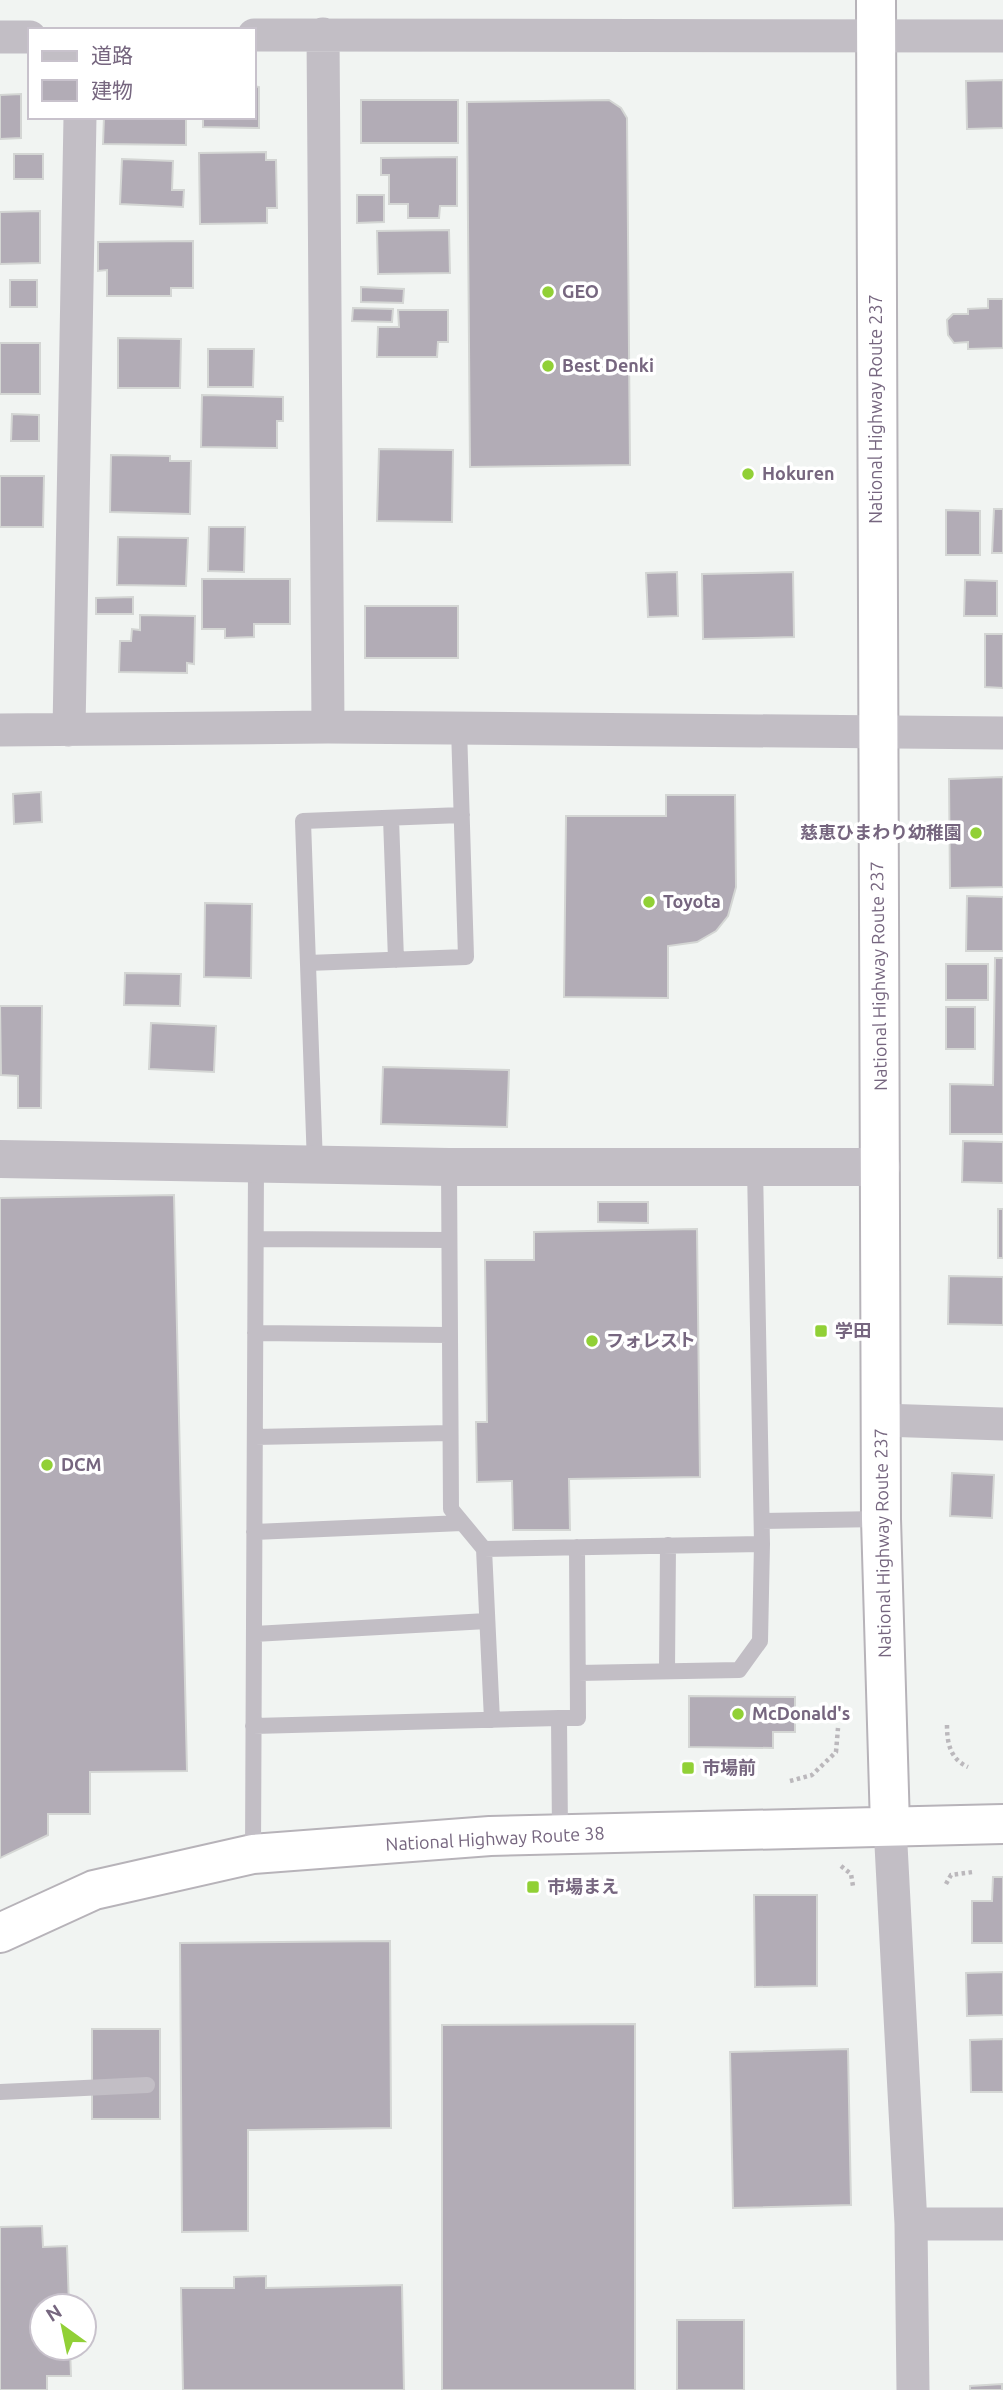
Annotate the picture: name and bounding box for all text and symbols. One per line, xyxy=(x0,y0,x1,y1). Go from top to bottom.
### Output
legend xyxy=(28,28,256,119)
text: 道路 xyxy=(91,43,133,67)
text: 建物 xyxy=(91,78,133,102)
place label: GEO xyxy=(562,281,599,301)
marker: GEO xyxy=(540,284,556,300)
street label: National Highway Route 237 xyxy=(865,294,885,524)
place label: Best Denki xyxy=(562,355,654,375)
marker: Best Denki xyxy=(540,358,556,374)
place label: Hokuren xyxy=(762,463,835,483)
marker: Hokuren xyxy=(740,466,756,482)
place label: 慈恵ひまわり幼稚園 xyxy=(800,822,962,842)
marker: 慈恵ひまわり幼稚園 xyxy=(968,825,984,841)
street label: National Highway Route 237 xyxy=(866,861,890,1091)
place label: Toyota xyxy=(663,891,721,911)
marker: Toyota xyxy=(641,894,657,910)
place label: 学田 xyxy=(835,1320,871,1340)
marker: 学田 xyxy=(813,1323,829,1339)
place label: フォレスト xyxy=(606,1330,696,1350)
marker: フォレスト xyxy=(584,1333,600,1349)
street label: National Highway Route 237 xyxy=(870,1428,894,1658)
place label: DCM xyxy=(61,1454,102,1474)
marker: DCM xyxy=(39,1457,55,1473)
place label: McDonald's xyxy=(752,1703,850,1723)
marker: McDonald's xyxy=(730,1706,746,1722)
place label: 市場前 xyxy=(702,1757,756,1777)
marker: 市場前 xyxy=(680,1760,696,1776)
street label: National Highway Route 38 xyxy=(385,1822,605,1854)
place label: 市場まえ xyxy=(547,1876,619,1896)
marker: 市場まえ xyxy=(525,1879,541,1895)
north arrow xyxy=(28,2292,98,2362)
text: N xyxy=(42,2300,66,2326)

